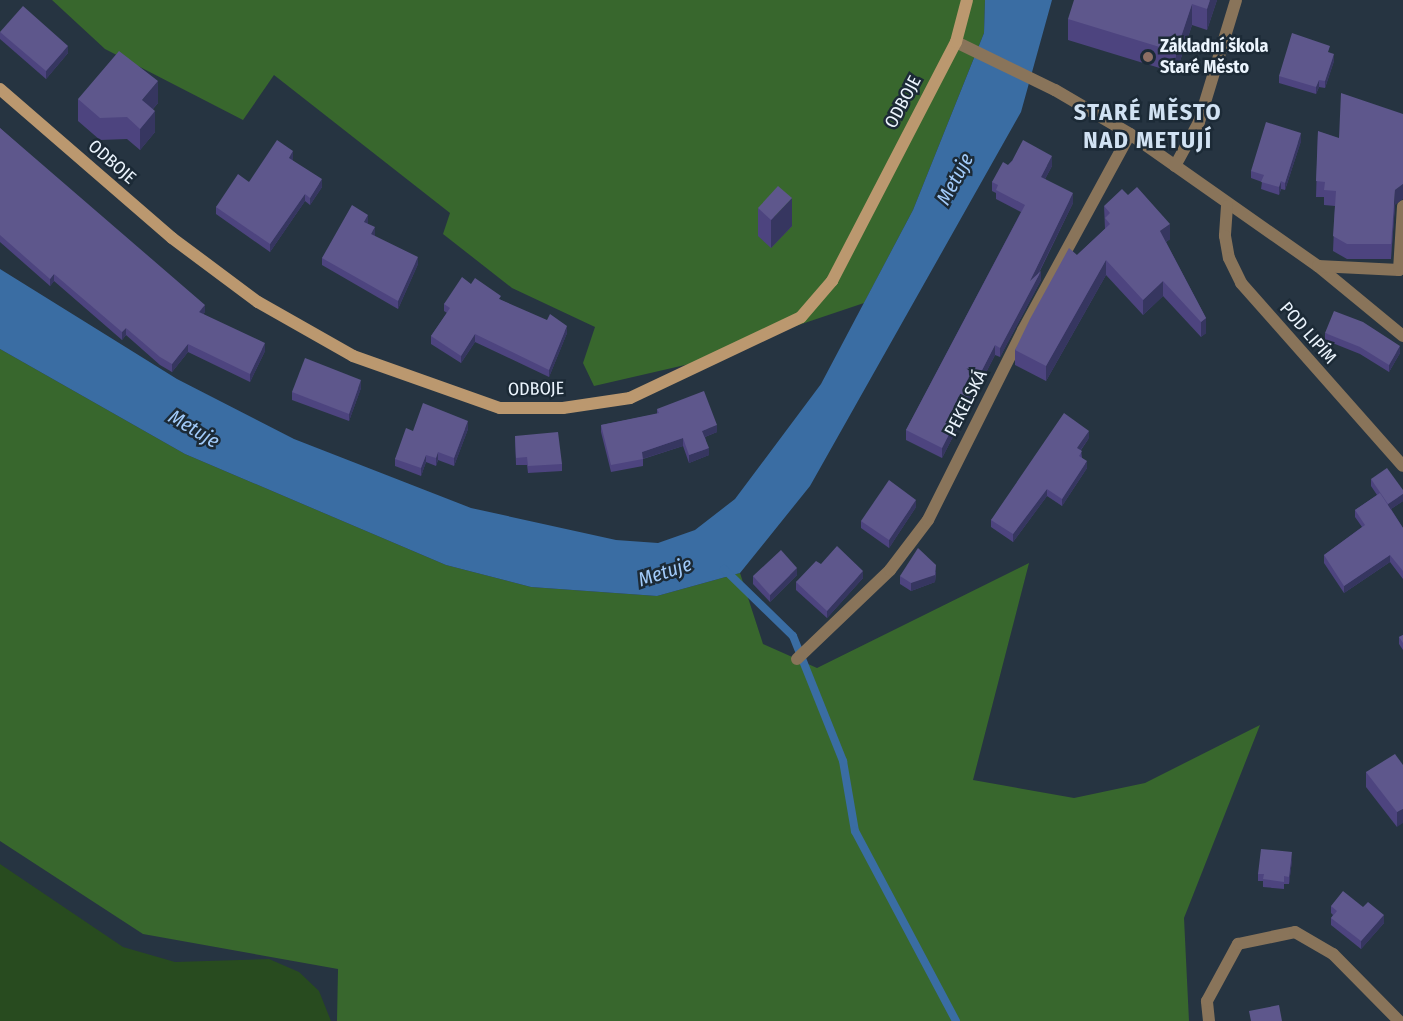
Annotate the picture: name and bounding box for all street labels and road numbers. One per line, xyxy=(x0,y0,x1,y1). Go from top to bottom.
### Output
street label: ODBOJE xyxy=(880,72,926,132)
street label: ODBOJE xyxy=(84,135,140,189)
street label: POD LIPÍM xyxy=(1275,298,1341,368)
street label: PEKELSKÁ xyxy=(940,366,992,440)
street label: ODBOJE xyxy=(508,378,564,400)

